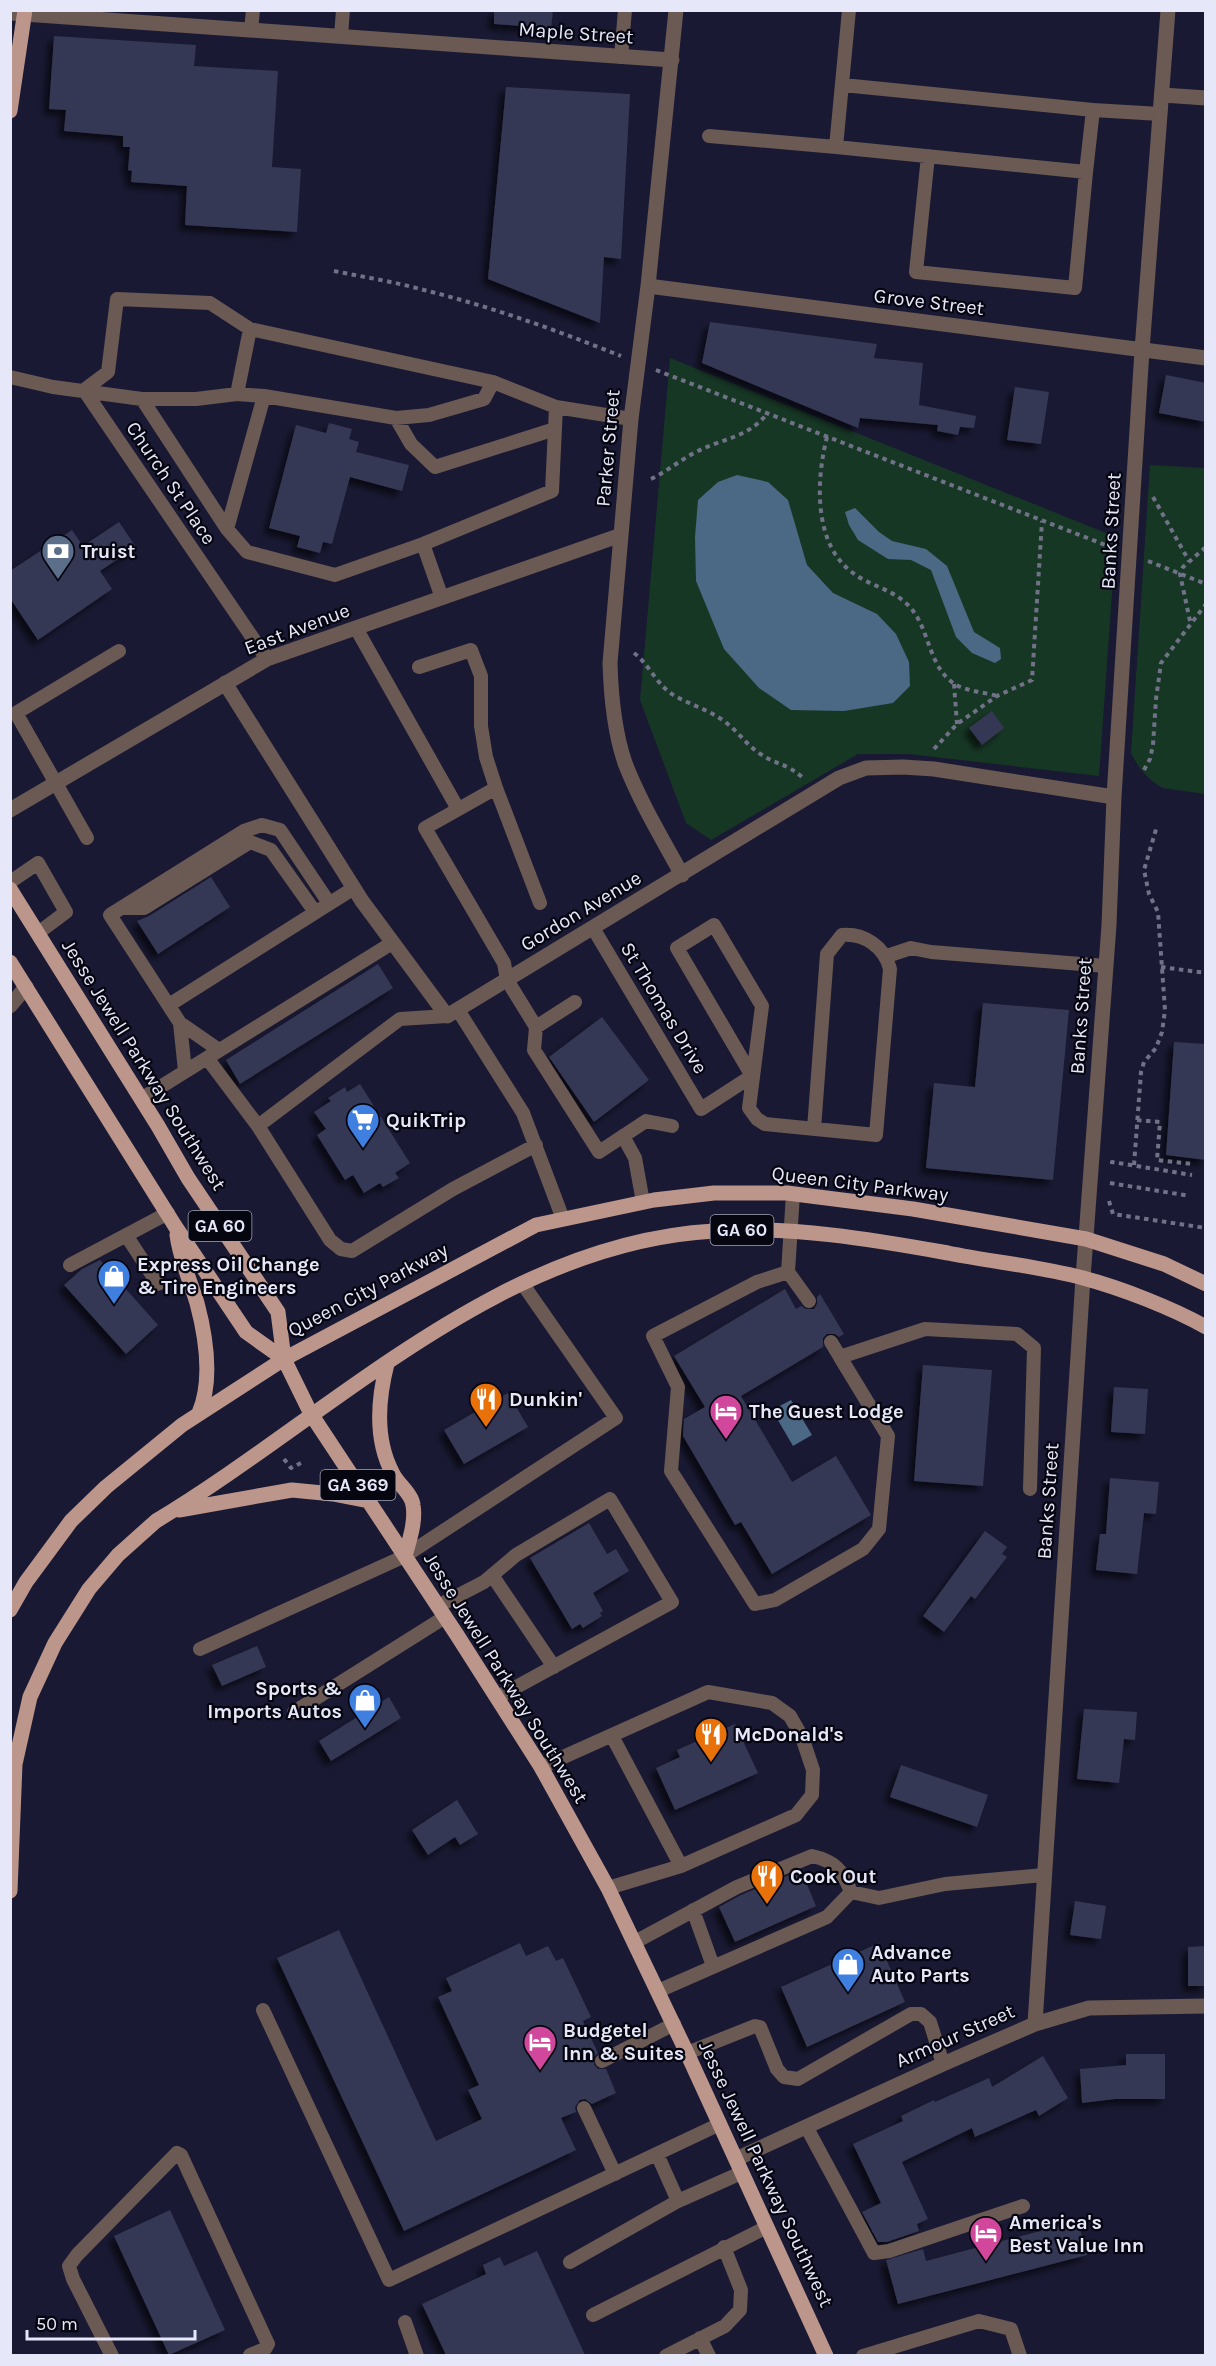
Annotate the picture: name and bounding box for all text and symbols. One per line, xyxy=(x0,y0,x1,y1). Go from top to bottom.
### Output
street label: Maple Street xyxy=(518,18,635,49)
street label: Grove Street xyxy=(873,284,986,320)
street label: Parker Street xyxy=(591,388,625,508)
street label: Church St Place xyxy=(121,417,221,549)
street label: Banks Street xyxy=(1096,472,1126,590)
bank icon: Truist xyxy=(40,533,76,580)
place label: Truist xyxy=(81,540,135,563)
street label: East Avenue xyxy=(241,598,353,660)
street label: Gordon Avenue xyxy=(517,866,645,956)
street label: Jesse Jewell Parkway Southwest xyxy=(57,935,231,1195)
street label: St Thomas Drive xyxy=(616,938,712,1078)
street label: Banks Street xyxy=(1065,956,1097,1075)
supermarket icon: QuikTrip xyxy=(345,1102,381,1149)
place label: QuikTrip xyxy=(386,1109,466,1132)
street label: Queen City Parkway xyxy=(770,1162,950,1206)
road number: GA 60 xyxy=(188,1211,252,1241)
road number: GA 60 xyxy=(710,1215,774,1245)
street label: Queen City Parkway xyxy=(284,1238,452,1342)
place label: Express Oil Change & Tire Engineers xyxy=(137,1253,320,1299)
shop icon: Express Oil Change & Tire Engineers xyxy=(96,1258,132,1305)
restaurant icon: Dunkin' xyxy=(468,1381,504,1428)
place label: Dunkin' xyxy=(509,1388,582,1411)
hotel icon: The Guest Lodge xyxy=(708,1393,744,1440)
place label: The Guest Lodge xyxy=(749,1400,904,1423)
street label: Banks Street xyxy=(1032,1441,1064,1560)
road number: GA 369 xyxy=(320,1470,395,1500)
street label: Jesse Jewell Parkway Southwest xyxy=(419,1548,593,1808)
place label: Sports & Imports Autos xyxy=(207,1677,342,1723)
shop icon: Sports & Imports Autos xyxy=(347,1682,383,1729)
restaurant icon: McDonald's xyxy=(693,1716,729,1763)
place label: McDonald's xyxy=(734,1723,844,1746)
restaurant icon: Cook Out xyxy=(749,1858,785,1905)
place label: Cook Out xyxy=(790,1865,876,1888)
place label: Advance Auto Parts xyxy=(871,1941,970,1987)
shop icon: Advance Auto Parts xyxy=(830,1946,866,1993)
street label: Armour Street xyxy=(892,1999,1018,2072)
place label: Budgetel Inn & Suites xyxy=(563,2019,684,2065)
hotel icon: Budgetel Inn & Suites xyxy=(522,2024,558,2071)
street label: Jesse Jewell Parkway Southwest xyxy=(694,2037,838,2311)
place label: America's Best Value Inn xyxy=(1009,2211,1144,2257)
hotel icon: America's Best Value Inn xyxy=(968,2215,1004,2262)
scale bar xyxy=(27,2303,195,2341)
text: 50 m xyxy=(36,2313,78,2335)

